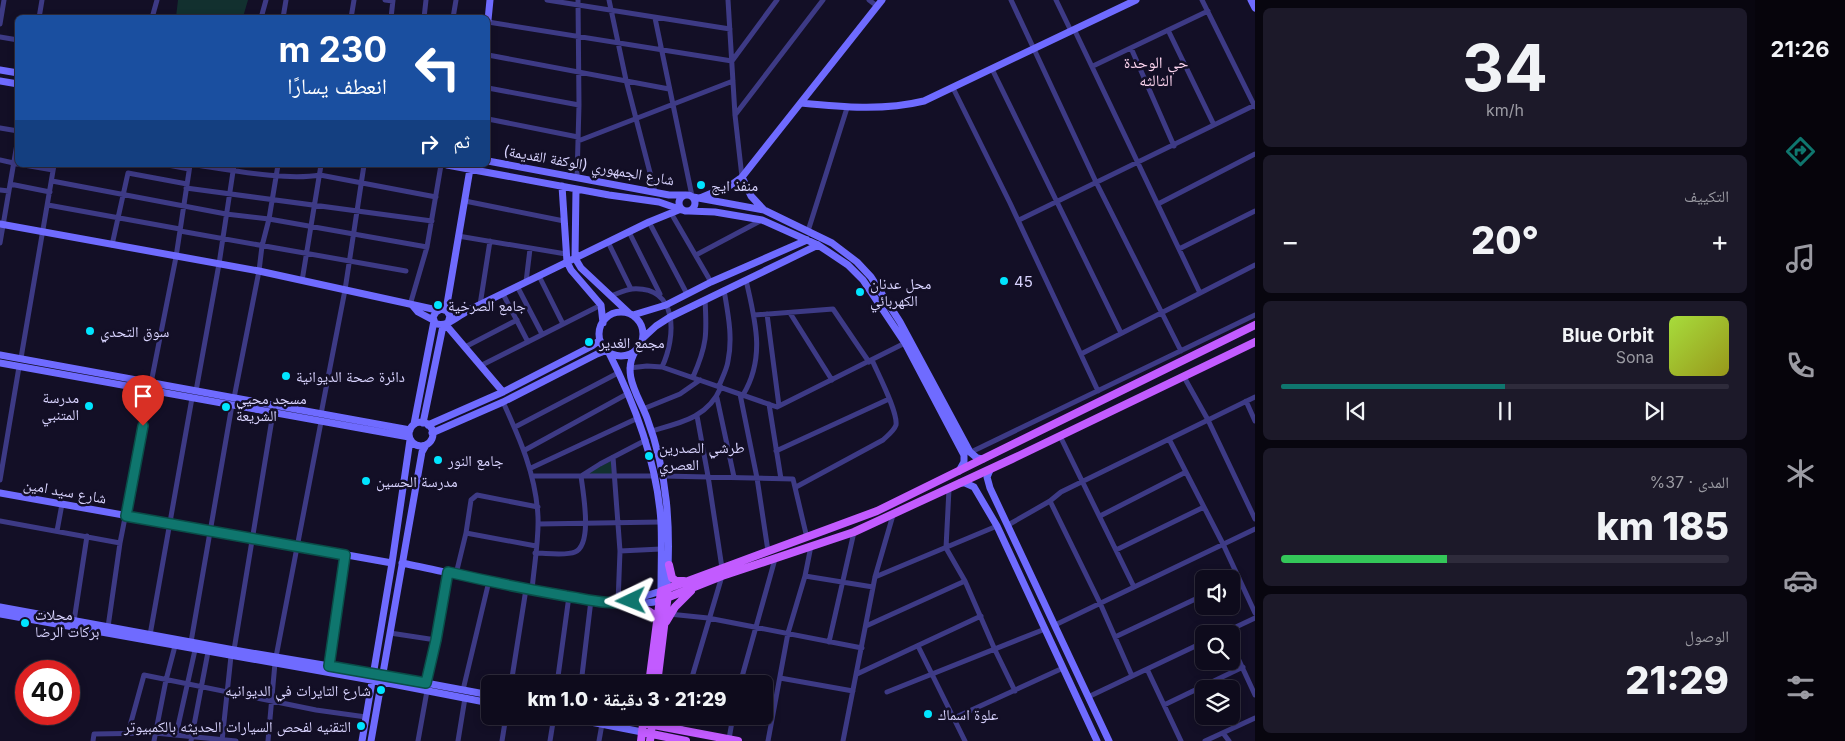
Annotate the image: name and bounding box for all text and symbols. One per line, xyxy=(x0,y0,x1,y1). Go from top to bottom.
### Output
text: 230 m xyxy=(279,28,387,70)
text: 34 xyxy=(1462,28,1548,107)
icon: left xyxy=(405,35,470,100)
text: 21:26 xyxy=(1771,36,1829,62)
district label: حي الوحدة الثالثه xyxy=(1124,52,1188,90)
text: انعطف يسارًا xyxy=(287,73,387,99)
text: km/h xyxy=(1486,100,1524,120)
icon: right xyxy=(415,130,443,158)
text: ثم xyxy=(453,130,470,153)
icon: directions xyxy=(1783,134,1818,169)
street label: شارع الجمهوري (الوكفة القديمة) xyxy=(502,141,676,192)
place label: منفذ ايج xyxy=(711,176,758,196)
marker: منفذ ايج xyxy=(695,179,707,191)
text: التكييف xyxy=(1684,186,1729,206)
text: 20° xyxy=(1471,217,1539,263)
text: − xyxy=(1281,224,1300,258)
text: + xyxy=(1710,224,1729,258)
icon: music xyxy=(1783,241,1818,276)
place label: 45 xyxy=(1014,272,1033,291)
place label: محل عدنان الكهربائي xyxy=(870,274,931,312)
marker: 45 xyxy=(998,275,1010,287)
marker: محل عدنان الكهربائي xyxy=(854,286,866,298)
place label: جامع الصرخية xyxy=(448,296,526,316)
marker: جامع الصرخية xyxy=(432,299,444,311)
place label: سوق التحدي xyxy=(100,322,169,343)
text: Blue Orbit xyxy=(1562,324,1654,347)
marker: سوق التحدي xyxy=(84,325,96,337)
place label: مجمع الغدير xyxy=(598,333,665,353)
marker: مجمع الغدير xyxy=(583,336,595,348)
text: Sona xyxy=(1616,347,1654,367)
icon: phone xyxy=(1783,348,1818,383)
place label: دائرة صحة الديوانية xyxy=(296,367,405,386)
marker: دائرة صحة الديوانية xyxy=(280,370,292,382)
pin xyxy=(122,375,164,426)
icon: arrive xyxy=(129,382,157,410)
place label: مدرسة المتنبي xyxy=(42,388,79,426)
place label: مسجد محيي الشريعة xyxy=(236,389,307,425)
icon: previous xyxy=(1342,397,1370,425)
icon: pause xyxy=(1491,397,1519,425)
icon: next xyxy=(1640,397,1668,425)
marker: مدرسة المتنبي xyxy=(83,400,95,412)
marker: مسجد محيي الشريعة xyxy=(220,401,232,413)
place label: طرشي الصدرين العصري xyxy=(659,438,745,476)
marker: طرشي الصدرين العصري xyxy=(643,450,655,462)
place label: جامع النور xyxy=(447,451,504,471)
marker: جامع النور xyxy=(432,454,444,466)
icon: climate xyxy=(1783,456,1818,491)
place label: مدرسة الحسين xyxy=(376,472,458,492)
text: المدى · 37% xyxy=(1649,472,1729,492)
street label: شارع سيد امين xyxy=(22,474,108,509)
marker: مدرسة الحسين xyxy=(360,475,372,487)
text: 185 km xyxy=(1596,503,1729,549)
icon: car xyxy=(1783,563,1818,598)
map controls xyxy=(1195,570,1240,725)
button: sound xyxy=(1195,570,1240,615)
position arrow xyxy=(604,574,656,626)
place label: محلات بركات الرضا xyxy=(35,605,99,641)
marker: محلات بركات الرضا xyxy=(19,617,31,629)
button: search xyxy=(1195,625,1240,670)
text: الوصول xyxy=(1685,626,1729,646)
text: 21:29 xyxy=(1625,657,1729,703)
speed limit sign: 40 xyxy=(15,660,80,725)
icon: filters xyxy=(1783,670,1818,705)
button: layers xyxy=(1195,680,1240,725)
place label: شارع التايرات في الديوانيه xyxy=(225,681,371,702)
marker: شارع التايرات في الديوانيه xyxy=(375,684,387,696)
text: 21:29 · 3 دقيقة · 1.0 km xyxy=(527,688,727,711)
place label: علوة اسماك xyxy=(938,705,999,724)
marker: علوة اسماك xyxy=(922,708,934,720)
place label: التقنيه لفحص السيارات الحديثه بالكمبيوتر xyxy=(123,717,351,737)
marker: التقنيه لفحص السيارات الحديثه بالكمبيوتر xyxy=(355,720,367,732)

